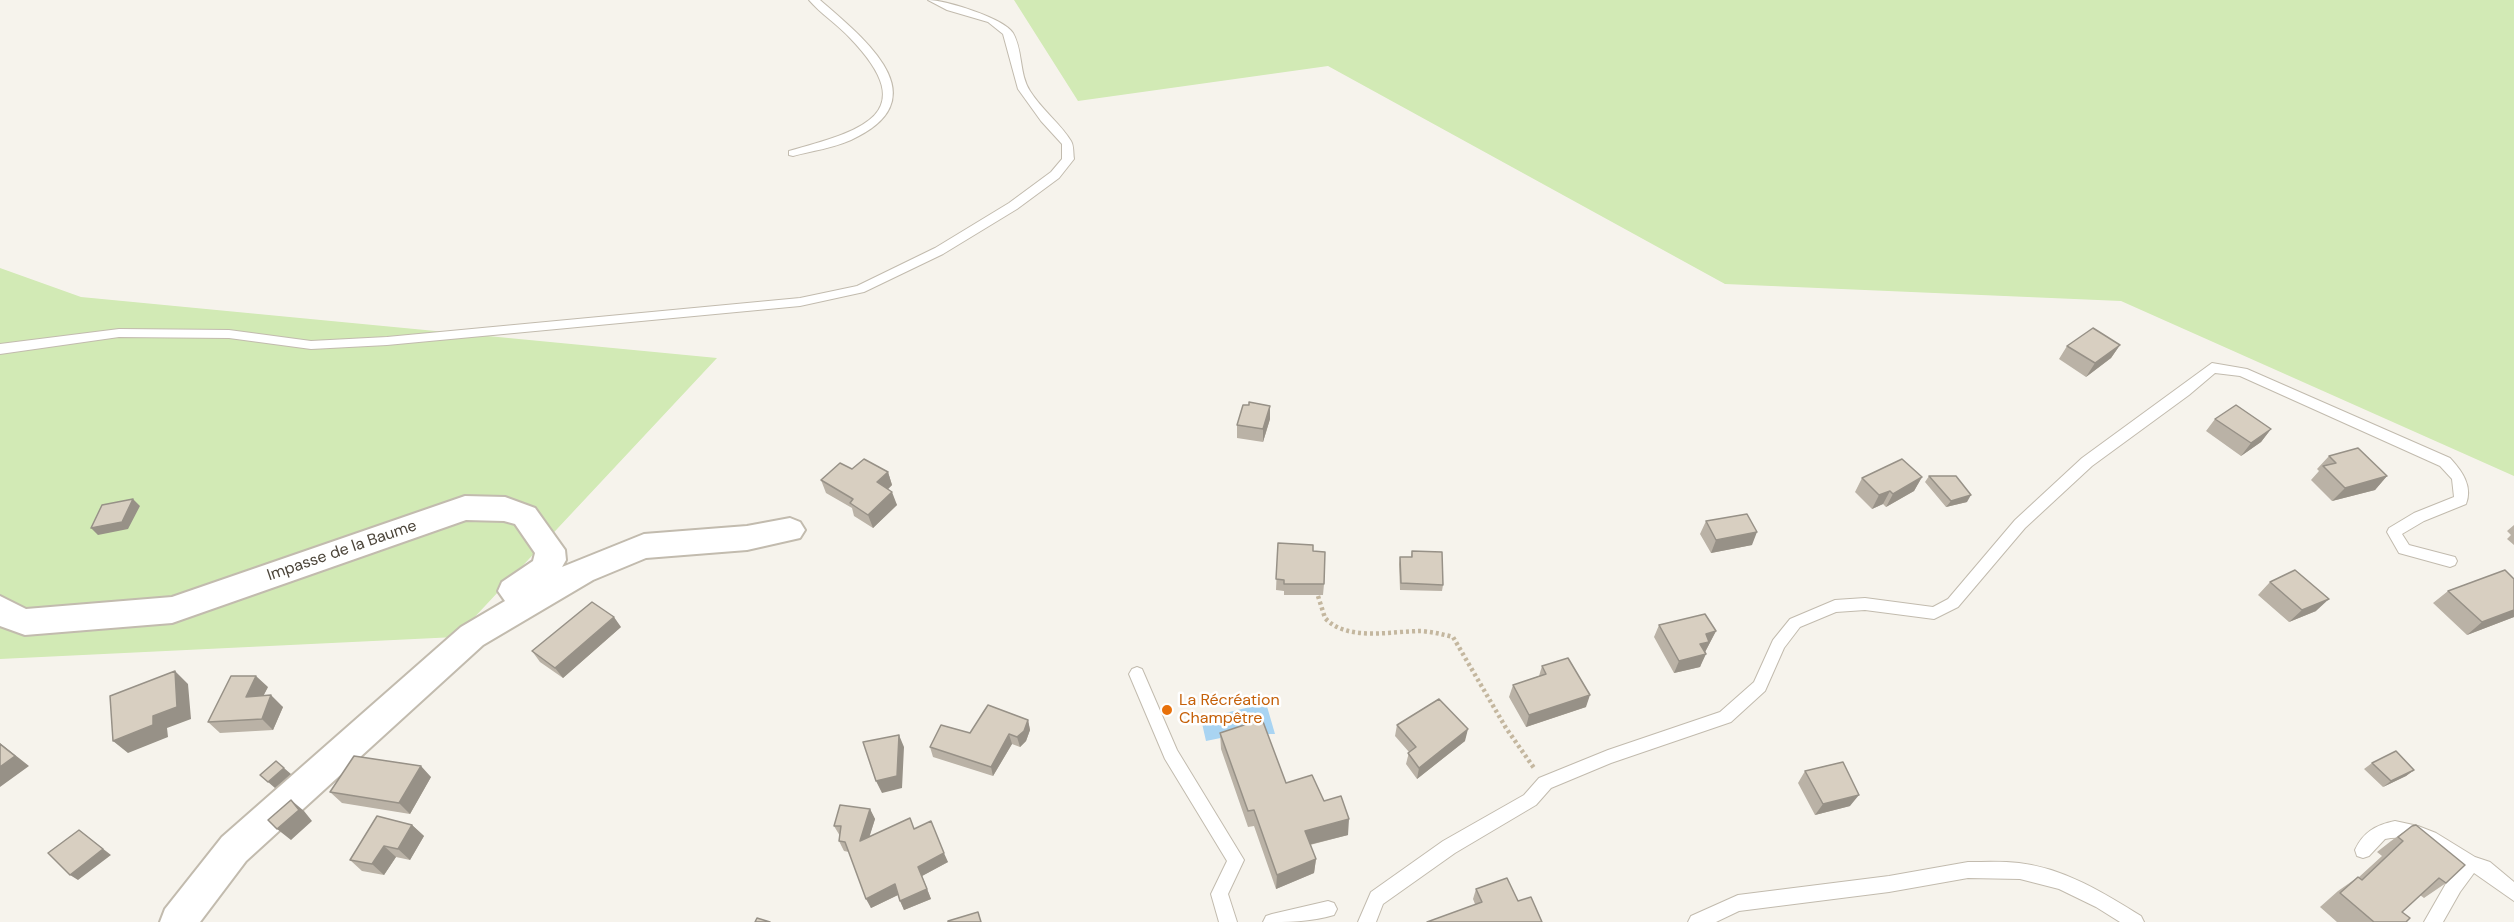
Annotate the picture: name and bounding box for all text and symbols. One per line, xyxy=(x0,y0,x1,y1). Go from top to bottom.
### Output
street label: Impasse de la Baume xyxy=(265,516,419,586)
place label: La Récréation Champêtre xyxy=(1179,691,1280,729)
marker: La Récréation Champêtre xyxy=(1160,703,1174,717)

